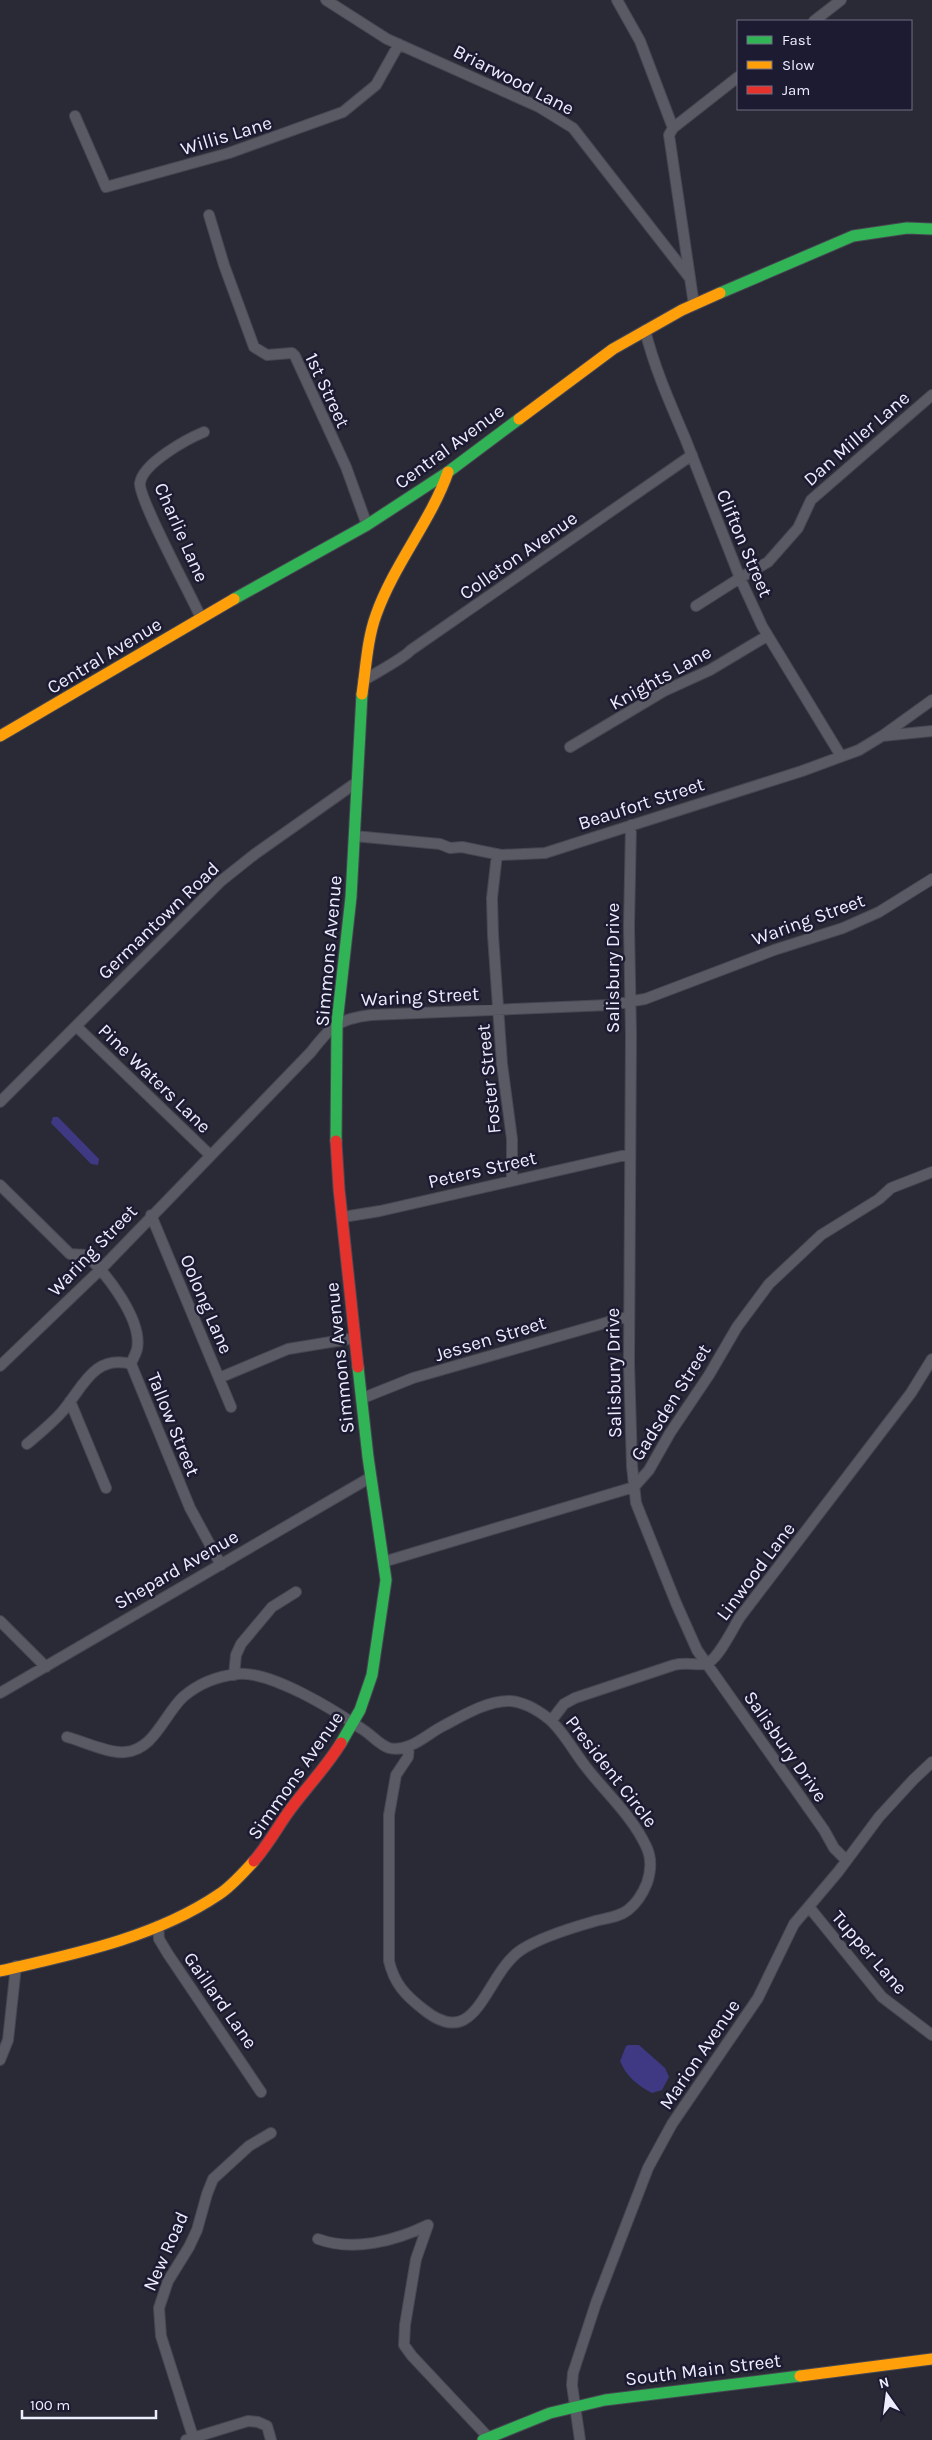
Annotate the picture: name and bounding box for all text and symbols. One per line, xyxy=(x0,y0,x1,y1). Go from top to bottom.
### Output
legend xyxy=(737,20,912,110)
text: Fast xyxy=(782,31,812,49)
street label: Briarwood Lane xyxy=(450,40,578,120)
text: Slow xyxy=(782,56,814,74)
text: Jam xyxy=(782,81,810,99)
street label: Willis Lane xyxy=(178,112,274,160)
street label: 1st Street xyxy=(300,349,354,431)
street label: Dan Miller Lane xyxy=(799,387,914,491)
street label: Central Avenue xyxy=(391,400,509,494)
street label: Charlie Lane xyxy=(149,479,213,585)
street label: Clifton Street xyxy=(712,486,777,601)
street label: Colleton Avenue xyxy=(456,507,582,605)
street label: Central Avenue xyxy=(43,613,166,699)
street label: Knights Lane xyxy=(606,641,715,715)
street label: Beaufort Street xyxy=(576,773,707,835)
street label: Germantown Road xyxy=(94,857,224,984)
street label: Simmons Avenue xyxy=(311,875,347,1028)
street label: Waring Street xyxy=(749,889,868,950)
street label: Salisbury Drive xyxy=(602,903,624,1033)
street label: Waring Street xyxy=(360,983,480,1011)
street label: Pine Waters Lane xyxy=(94,1020,215,1138)
street label: Foster Street xyxy=(472,1023,506,1135)
street label: Peters Street xyxy=(426,1147,539,1193)
street label: Waring Street xyxy=(44,1201,142,1301)
street label: Oolong Lane xyxy=(175,1251,237,1357)
street label: Simmons Avenue xyxy=(321,1281,359,1434)
street label: Salisbury Drive xyxy=(602,1308,626,1438)
street label: Jessen Street xyxy=(432,1312,549,1366)
street label: Gadsden Street xyxy=(626,1340,715,1465)
street label: Tallow Street xyxy=(142,1369,204,1479)
street label: Linwood Lane xyxy=(712,1518,800,1625)
street label: Shepard Avenue xyxy=(111,1525,242,1614)
street label: Salisbury Drive xyxy=(739,1687,832,1806)
street label: Simmons Avenue xyxy=(243,1707,348,1844)
street label: President Circle xyxy=(561,1711,662,1832)
street label: Tupper Lane xyxy=(827,1906,912,1999)
street label: Gaillard Lane xyxy=(179,1948,262,2053)
street label: Marion Avenue xyxy=(655,1995,745,2114)
street label: New Road xyxy=(139,2208,193,2295)
street label: South Main Street xyxy=(624,2350,782,2390)
north arrow xyxy=(862,2370,912,2420)
text: N xyxy=(877,2373,891,2392)
scale bar xyxy=(22,2388,156,2420)
text: 100 m xyxy=(30,2396,70,2414)

